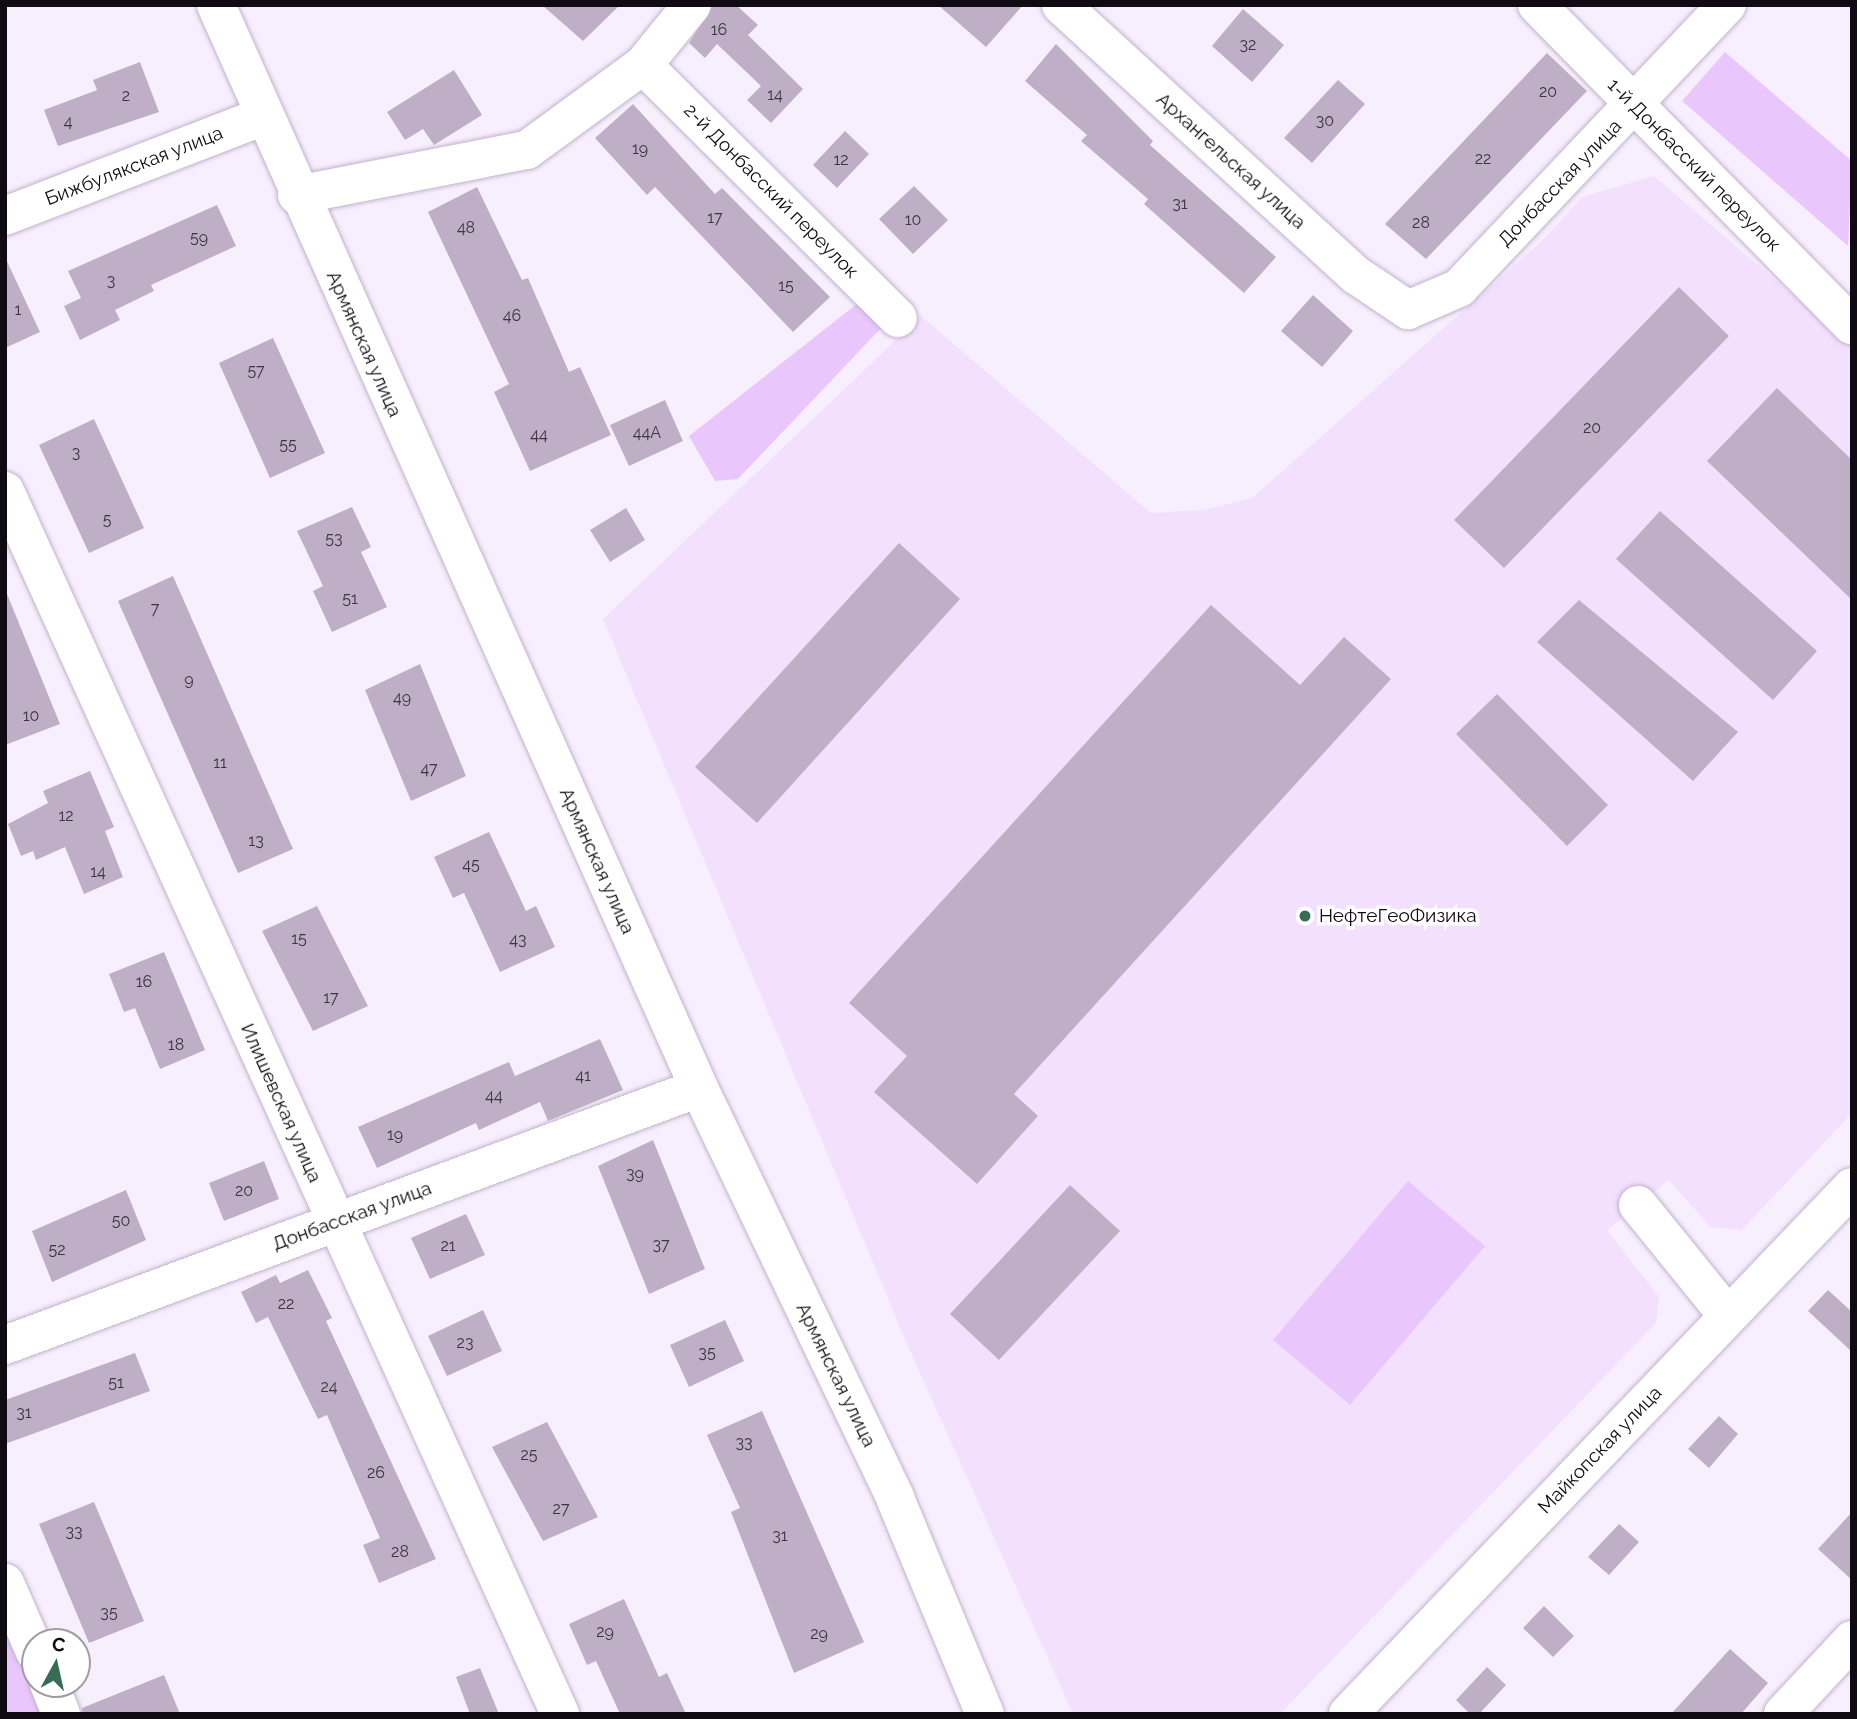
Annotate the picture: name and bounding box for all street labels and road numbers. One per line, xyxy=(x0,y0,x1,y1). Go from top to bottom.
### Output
street label: 1-й Донбасский переулок xyxy=(1603,74,1785,256)
street label: Архангельская улица xyxy=(1151,88,1311,234)
street label: 2-й Донбасский переулок xyxy=(679,99,863,283)
street label: Донбасская улица xyxy=(1493,115,1627,251)
street label: Бижбулякская улица xyxy=(42,121,226,211)
street label: Армянская улица xyxy=(321,267,407,421)
street label: Армянская улица xyxy=(554,784,640,938)
street label: Илишевская улица xyxy=(236,1020,326,1186)
street label: Донбасская улица xyxy=(269,1177,435,1255)
street label: Армянская улица xyxy=(791,1299,881,1451)
street label: Майкопская улица xyxy=(1533,1381,1667,1519)

